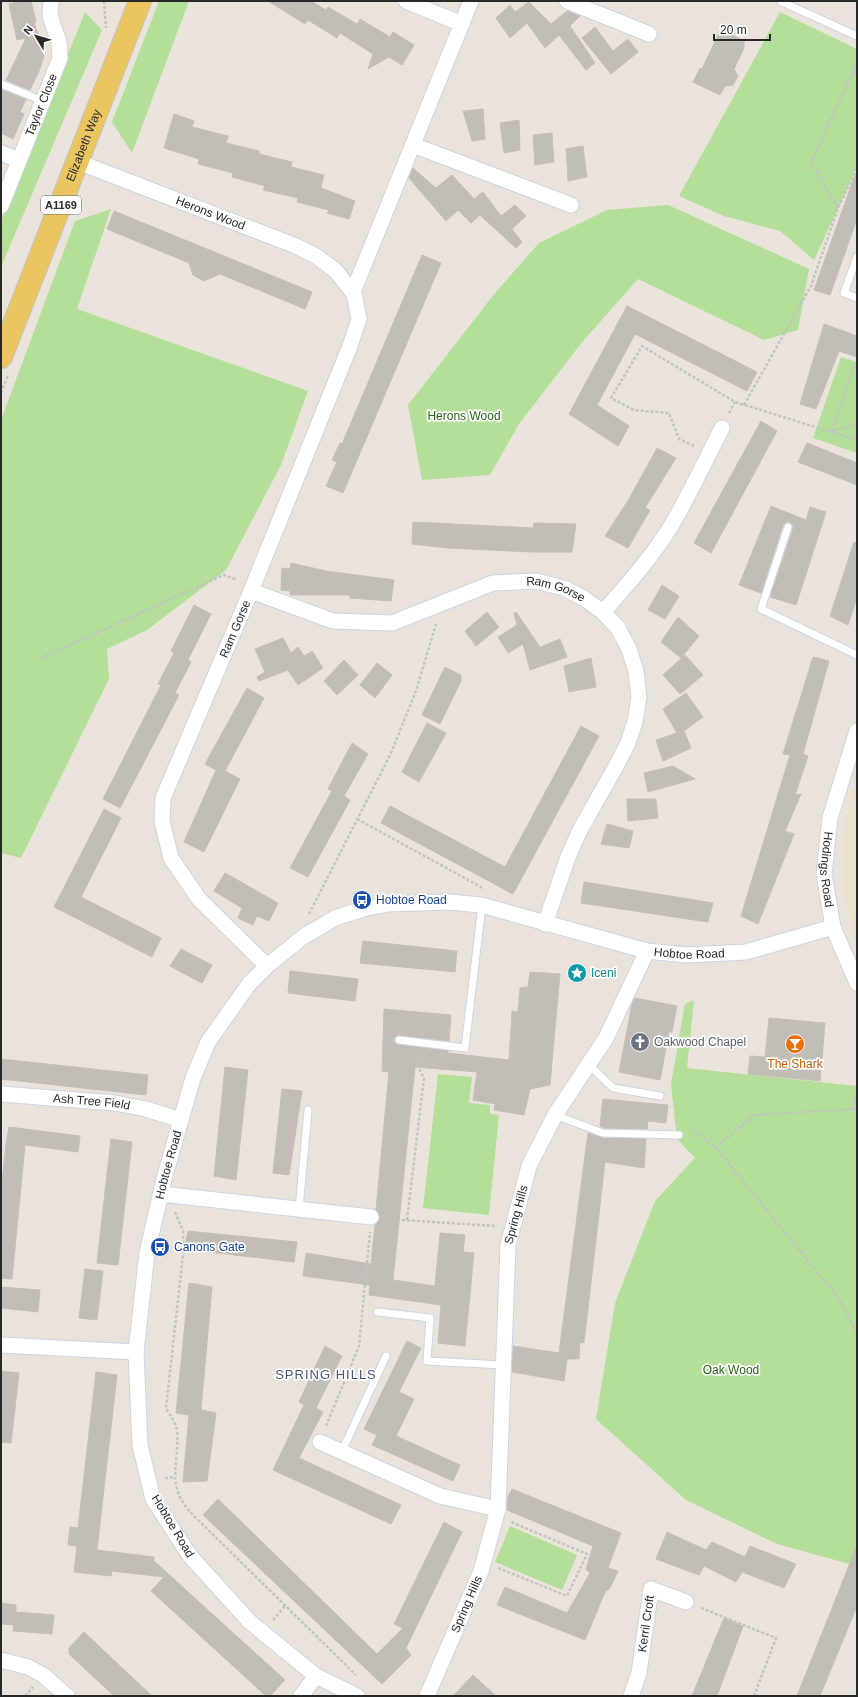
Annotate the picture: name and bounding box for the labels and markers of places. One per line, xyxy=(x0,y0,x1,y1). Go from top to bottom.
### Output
bus stop icon: Hobtoe Road xyxy=(351,889,373,911)
place label: Hobtoe Road xyxy=(376,893,447,907)
place icon: Iceni xyxy=(566,962,588,984)
place label: Iceni xyxy=(591,966,616,980)
church icon: Oakwood Chapel xyxy=(629,1031,651,1053)
bar icon: The Shark xyxy=(784,1033,806,1055)
place label: Oakwood Chapel xyxy=(654,1035,746,1049)
place label: The Shark xyxy=(767,1057,824,1071)
bus stop icon: Canons Gate xyxy=(149,1236,171,1258)
place label: Canons Gate xyxy=(174,1240,245,1254)

